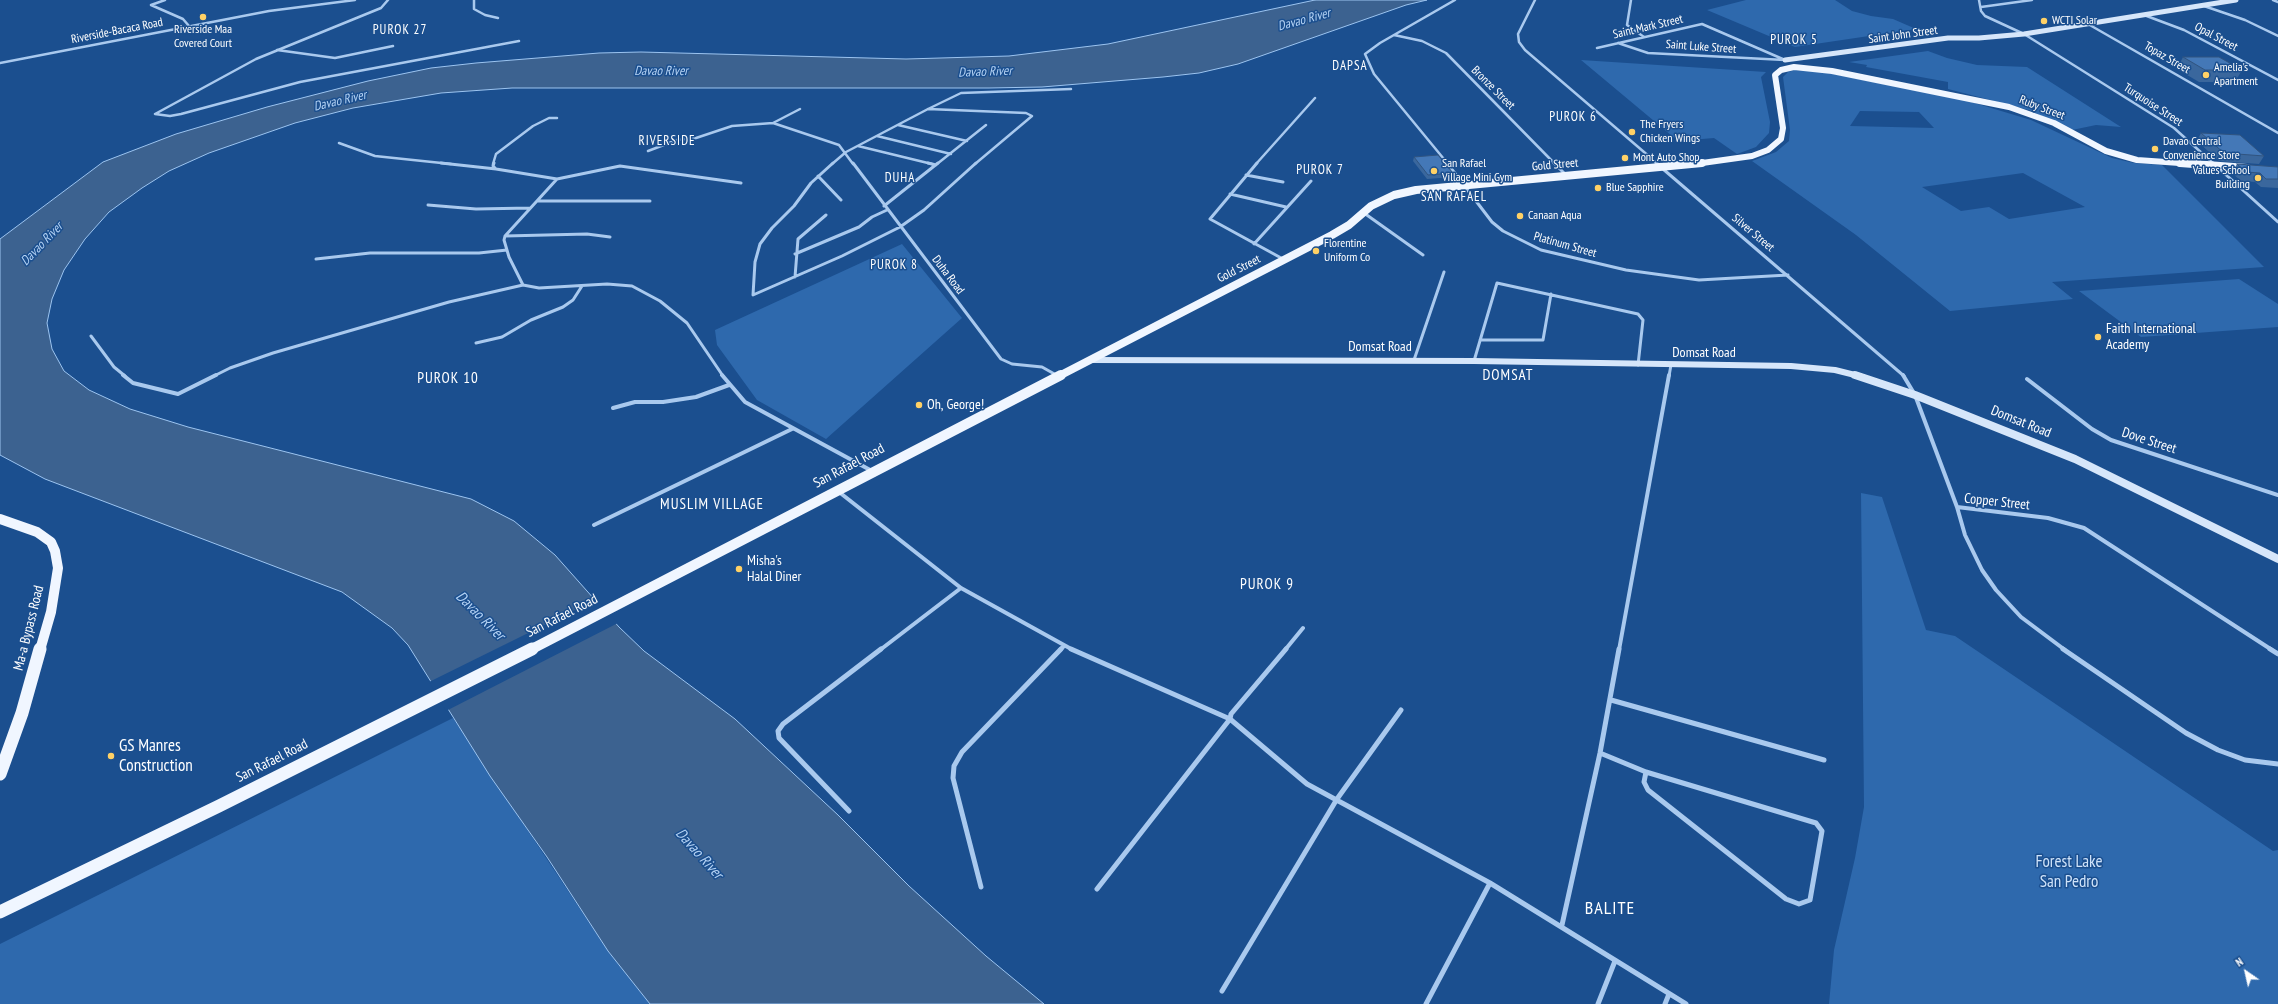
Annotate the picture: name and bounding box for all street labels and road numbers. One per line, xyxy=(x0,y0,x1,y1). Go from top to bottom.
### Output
street label: Saint Mark Street xyxy=(1612,12,1684,42)
street label: Riverside-Bacaca Road xyxy=(70,15,164,47)
street label: Opal Street xyxy=(2192,20,2240,54)
street label: Saint John Street xyxy=(1868,23,1938,47)
street label: Saint Luke Street xyxy=(1665,37,1737,57)
street label: Topaz Street xyxy=(2141,39,2193,77)
street label: Bronze Street xyxy=(1468,63,1518,113)
street label: Turquoise Street xyxy=(2121,81,2185,129)
street label: Ruby Street xyxy=(2017,93,2067,123)
street label: Gold Street xyxy=(1531,156,1579,174)
street label: Silver Street xyxy=(1729,211,1777,255)
street label: Platinum Street xyxy=(1532,229,1598,261)
street label: Gold Street xyxy=(1215,252,1263,286)
street label: Duha Road xyxy=(929,253,967,297)
street label: Domsat Road xyxy=(1348,339,1412,355)
street label: Domsat Road xyxy=(1672,345,1736,361)
street label: Domsat Road xyxy=(1988,402,2054,442)
street label: Dove Street xyxy=(2120,424,2178,458)
street label: San Rafael Road xyxy=(811,440,887,492)
street label: Copper Street xyxy=(1963,490,2031,514)
street label: Ma-a Bypass Road xyxy=(10,584,48,672)
street label: San Rafael Road xyxy=(523,591,601,641)
street label: San Rafael Road xyxy=(233,736,311,786)

